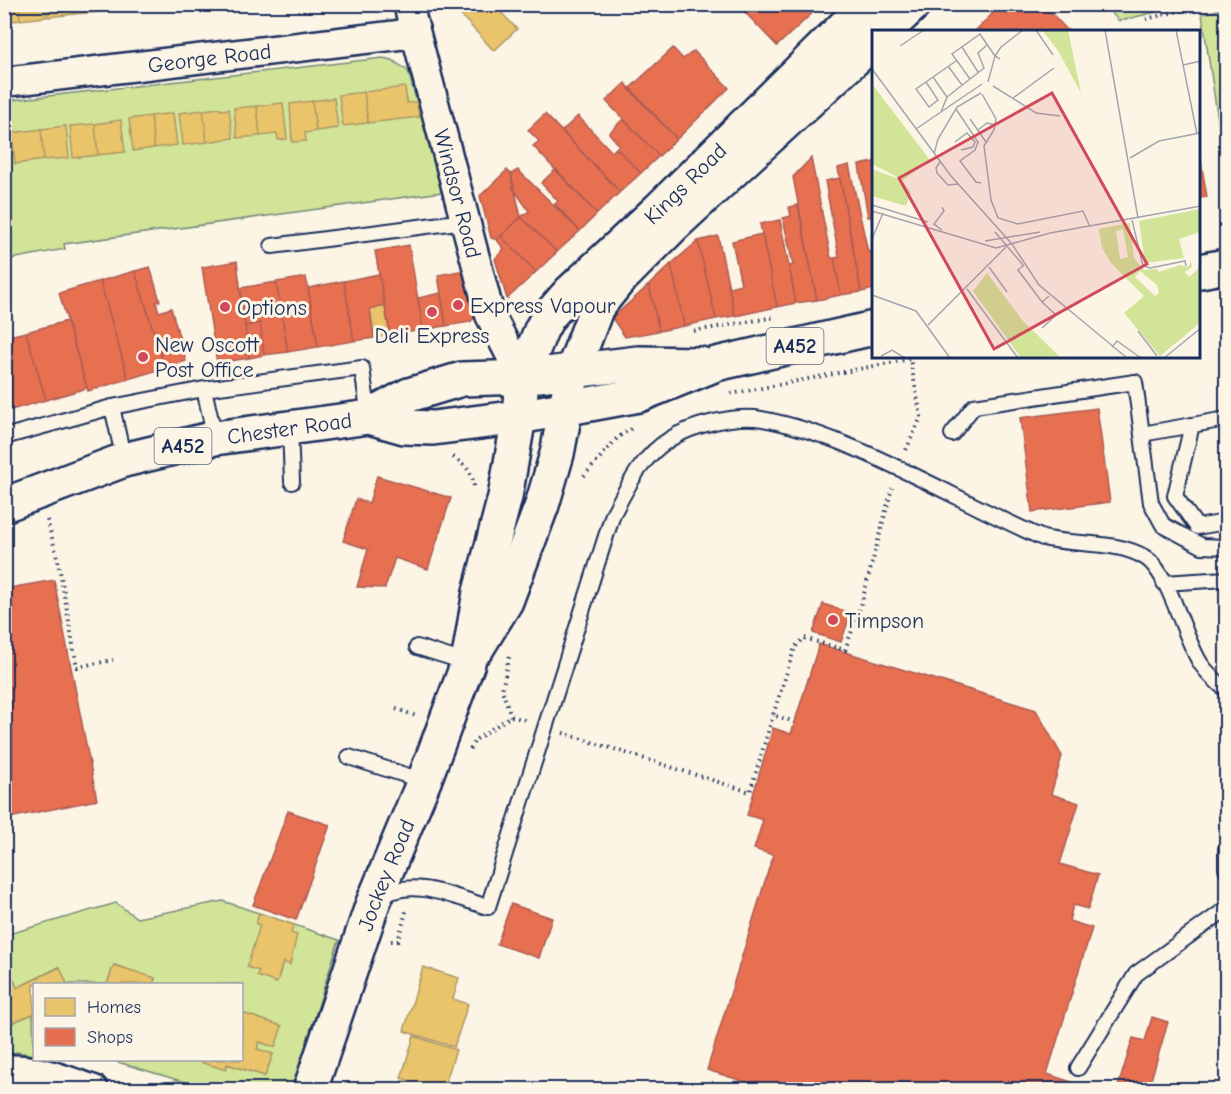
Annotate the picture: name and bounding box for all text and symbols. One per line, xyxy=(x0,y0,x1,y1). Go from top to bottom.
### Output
inset map xyxy=(872,30,1201,358)
street label: George Road xyxy=(147,38,273,79)
street label: Windsor Road xyxy=(428,127,486,261)
street label: Kings Road xyxy=(639,138,732,230)
place label: Express Vapour xyxy=(470,293,616,319)
place label: Options xyxy=(237,295,307,321)
marker: Express Vapour xyxy=(451,298,465,312)
marker: Options xyxy=(218,300,232,314)
marker: Deli Express xyxy=(425,305,439,319)
place label: Deli Express xyxy=(374,323,490,349)
road number: A452 xyxy=(766,328,824,364)
place label: New Oscott Post Office xyxy=(155,332,260,383)
marker: New Oscott Post Office xyxy=(136,350,150,364)
street label: Chester Road xyxy=(226,407,354,450)
road number: A452 xyxy=(154,428,212,464)
place label: Timpson xyxy=(845,608,924,634)
marker: Timpson xyxy=(826,613,840,627)
street label: Jockey Road xyxy=(353,816,421,934)
legend xyxy=(33,983,243,1061)
text: Homes xyxy=(87,997,141,1018)
text: Shops xyxy=(87,1027,133,1048)

